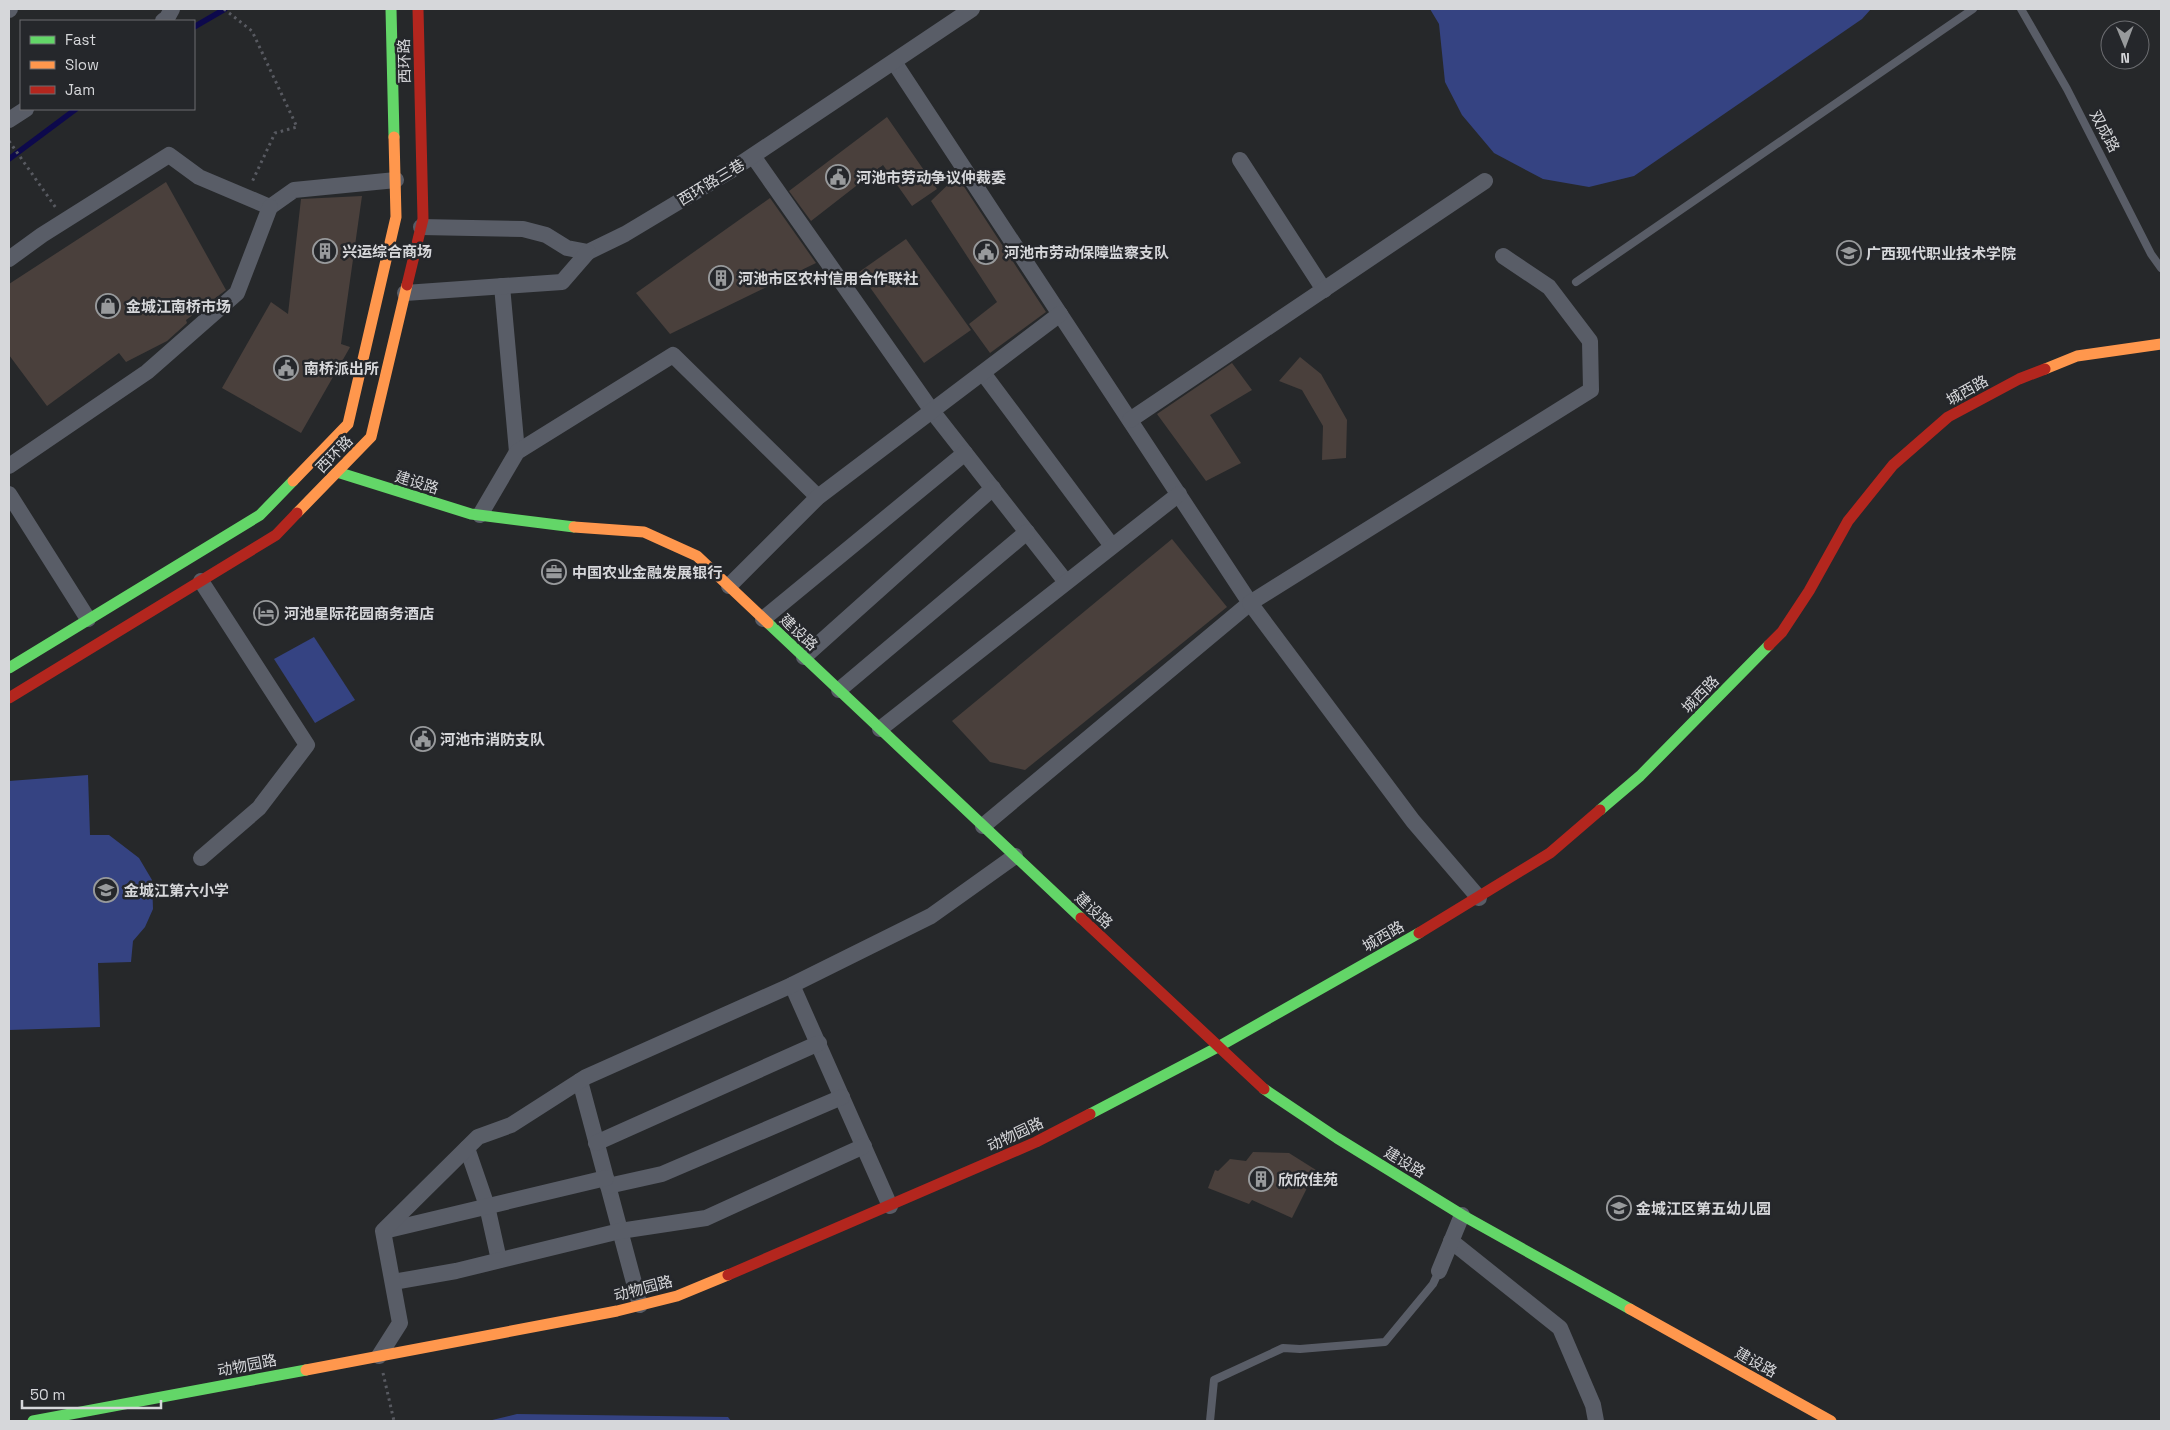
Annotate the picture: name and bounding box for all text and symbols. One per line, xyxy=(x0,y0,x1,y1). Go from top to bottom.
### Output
legend xyxy=(20,20,195,110)
north arrow xyxy=(2100,20,2150,70)
text: Fast xyxy=(65,30,96,49)
street label: 西环路 xyxy=(394,38,414,84)
text: N xyxy=(2120,49,2130,67)
text: Slow xyxy=(65,55,99,74)
text: Jam xyxy=(65,80,95,99)
street label: 双成路 xyxy=(2086,107,2124,155)
street label: 西环路三巷 xyxy=(674,155,748,209)
public building icon: 河池市劳动争议仲裁委 xyxy=(825,164,851,190)
place label: 河池市劳动争议仲裁委 xyxy=(856,168,1006,187)
building icon: 兴运综合商场 xyxy=(312,238,338,264)
public building icon: 河池市劳动保障监察支队 xyxy=(973,239,999,265)
school or university icon: 广西现代职业技术学院 xyxy=(1836,240,1862,266)
place label: 兴运综合商场 xyxy=(342,242,432,261)
place label: 河池市劳动保障监察支队 xyxy=(1004,243,1169,262)
place label: 广西现代职业技术学院 xyxy=(1866,244,2016,263)
building icon: 河池市区农村信用合作联社 xyxy=(708,265,734,291)
place label: 河池市区农村信用合作联社 xyxy=(738,269,918,288)
shop icon: 金城江南桥市场 xyxy=(95,293,121,319)
place label: 金城江南桥市场 xyxy=(126,297,231,316)
public building icon: 南桥派出所 xyxy=(273,355,299,381)
place label: 南桥派出所 xyxy=(304,359,379,378)
street label: 城西路 xyxy=(1943,371,1991,409)
street label: 西环路 xyxy=(312,431,356,477)
street label: 建设路 xyxy=(393,466,441,498)
office icon: 中国农业金融发展银行 xyxy=(541,559,567,585)
place label: 中国农业金融发展银行 xyxy=(572,563,722,582)
hotel icon: 河池星际花园商务酒店 xyxy=(253,600,279,626)
place label: 河池星际花园商务酒店 xyxy=(284,604,434,623)
street label: 建设路 xyxy=(776,610,822,654)
street label: 城西路 xyxy=(1678,671,1722,717)
public building icon: 河池市消防支队 xyxy=(410,726,436,752)
place label: 河池市消防支队 xyxy=(440,730,545,749)
school or university icon: 金城江第六小学 xyxy=(93,877,119,903)
place label: 金城江第六小学 xyxy=(124,881,229,900)
street label: 建设路 xyxy=(1071,888,1117,932)
street label: 城西路 xyxy=(1359,917,1407,955)
street label: 动物园路 xyxy=(984,1113,1046,1155)
street label: 建设路 xyxy=(1381,1142,1429,1182)
building icon: 欣欣佳苑 xyxy=(1248,1166,1274,1192)
place label: 欣欣佳苑 xyxy=(1278,1170,1338,1189)
school or university icon: 金城江区第五幼儿园 xyxy=(1606,1195,1632,1221)
place label: 金城江区第五幼儿园 xyxy=(1636,1199,1771,1218)
street label: 动物园路 xyxy=(612,1271,674,1305)
street label: 建设路 xyxy=(1732,1343,1780,1381)
street label: 动物园路 xyxy=(216,1350,278,1380)
scale bar xyxy=(22,1378,161,1410)
text: 50 m xyxy=(30,1385,65,1404)

